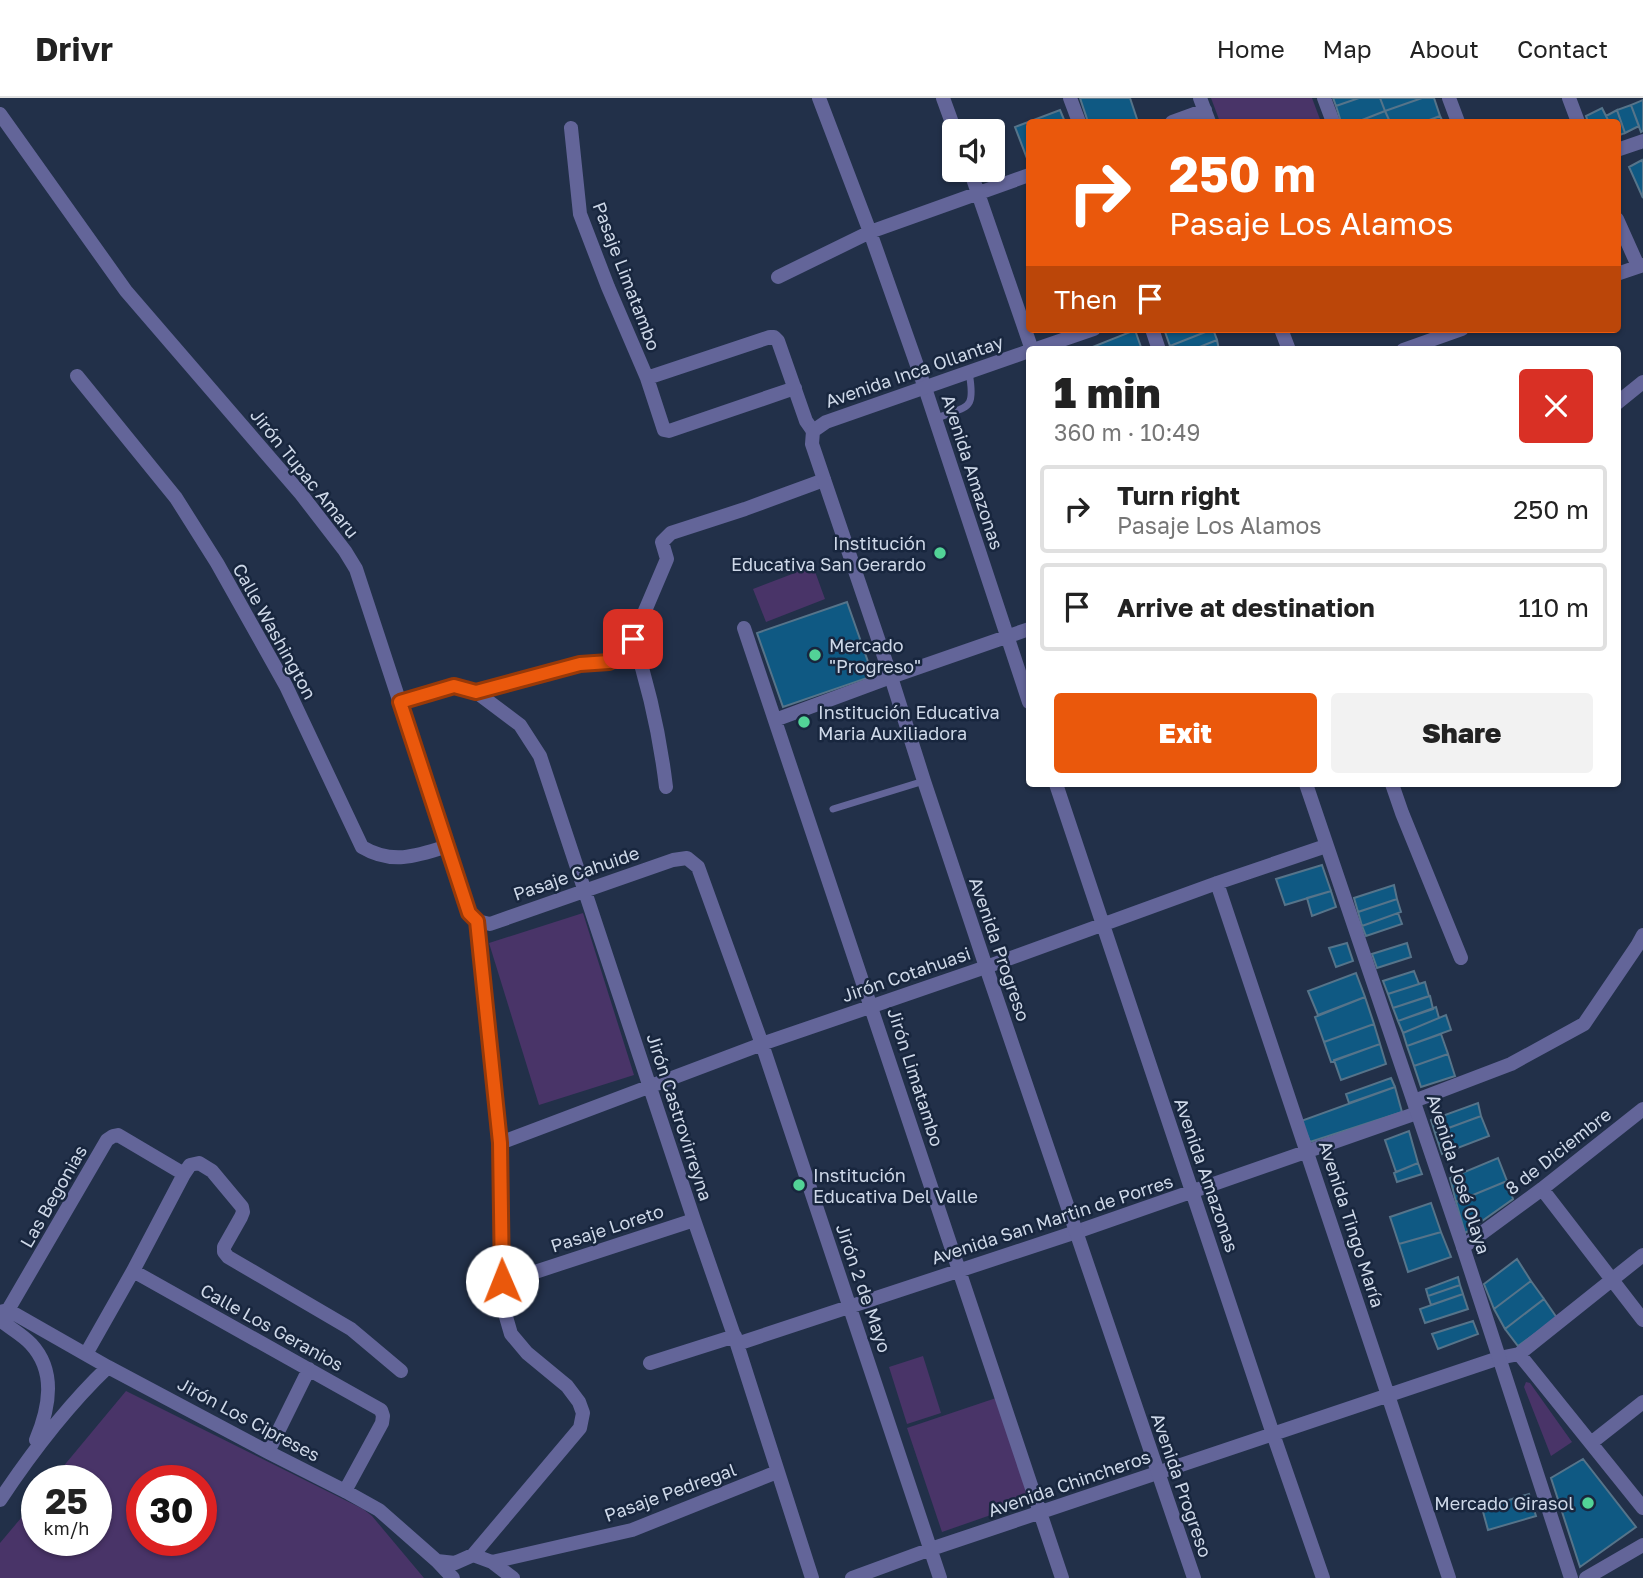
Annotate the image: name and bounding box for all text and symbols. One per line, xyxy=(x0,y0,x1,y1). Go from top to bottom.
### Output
text: Drivr xyxy=(35,29,113,68)
text: Home xyxy=(1217,34,1285,63)
text: Map xyxy=(1323,34,1372,63)
text: About xyxy=(1410,34,1479,63)
text: Contact xyxy=(1517,34,1608,63)
map controls xyxy=(942,119,1005,182)
button: sound xyxy=(942,119,1005,182)
text: 250 m xyxy=(1169,144,1316,203)
icon: right xyxy=(1054,147,1145,238)
street label: Pasaje Limatambo xyxy=(589,199,665,353)
text: Pasaje Los Alamos xyxy=(1169,204,1454,242)
icon: arrive xyxy=(1131,280,1169,318)
text: Then xyxy=(1054,284,1117,315)
street label: Avenida Inca Ollantay xyxy=(822,330,1006,412)
text: 1 min xyxy=(1054,367,1161,417)
button: close xyxy=(1519,369,1593,443)
street label: Avenida Amazonas xyxy=(938,392,1008,552)
street label: Jirón Tupac Amaru xyxy=(246,404,364,542)
text: 360 m · 10:49 xyxy=(1054,418,1200,446)
text: Turn right xyxy=(1117,480,1240,511)
icon: right xyxy=(1058,490,1096,528)
text: 250 m xyxy=(1513,494,1589,525)
text: Pasaje Los Alamos xyxy=(1117,511,1322,539)
place label: Institución Educativa San Gerardo xyxy=(731,532,926,575)
marker: Institución Educativa San Gerardo xyxy=(932,545,948,561)
street label: Calle Washington xyxy=(229,559,321,703)
icon: arrive xyxy=(1058,588,1096,626)
text: Arrive at destination xyxy=(1117,592,1375,623)
text: 110 m xyxy=(1518,592,1589,623)
pin xyxy=(603,609,663,669)
icon: arrive xyxy=(614,620,652,658)
place label: Mercado "Progreso" xyxy=(829,634,921,677)
marker: Mercado "Progreso" xyxy=(807,647,823,663)
button: Exit xyxy=(1054,693,1317,773)
button: Share xyxy=(1331,693,1593,773)
place label: Institución Educativa Maria Auxiliadora xyxy=(818,701,1000,744)
marker: Institución Educativa Maria Auxiliadora xyxy=(796,714,812,730)
street label: Pasaje Cahuide xyxy=(510,841,642,905)
street label: Avenida Progreso xyxy=(965,874,1035,1024)
street label: Jirón Cotahuasi xyxy=(839,942,973,1006)
street label: Jirón Limatambo xyxy=(883,1005,949,1149)
street label: Jirón Castrovirreyna xyxy=(643,1031,717,1203)
street label: Avenida José Olaya xyxy=(1423,1091,1495,1257)
street label: Avenida Amazonas xyxy=(1170,1095,1244,1255)
street label: 8 de Diciembre xyxy=(1501,1103,1615,1199)
street label: Avenida Tingo María xyxy=(1315,1138,1389,1310)
street label: Las Begonias xyxy=(15,1141,91,1251)
place label: Institución Educativa Del Valle xyxy=(813,1164,978,1207)
street label: Avenida San Martin de Porres xyxy=(928,1169,1176,1269)
marker: Institución Educativa Del Valle xyxy=(791,1177,807,1193)
street label: Pasaje Loreto xyxy=(548,1199,666,1257)
street label: Jirón 2 de Mayo xyxy=(832,1221,896,1355)
position arrow xyxy=(465,1244,539,1318)
street label: Calle Los Geranios xyxy=(197,1279,347,1375)
street label: Jirón Los Cipreses xyxy=(174,1372,324,1466)
street label: Avenida Progreso xyxy=(1147,1410,1217,1560)
street label: Avenida Chincheros xyxy=(985,1445,1153,1521)
street label: Pasaje Pedregal xyxy=(601,1458,739,1526)
speed limit sign: 30 xyxy=(126,1465,217,1556)
text: 25 xyxy=(45,1480,88,1522)
place label: Mercado Girasol xyxy=(1434,1492,1574,1514)
marker: Mercado Girasol xyxy=(1580,1495,1596,1511)
text: km/h xyxy=(44,1517,89,1539)

